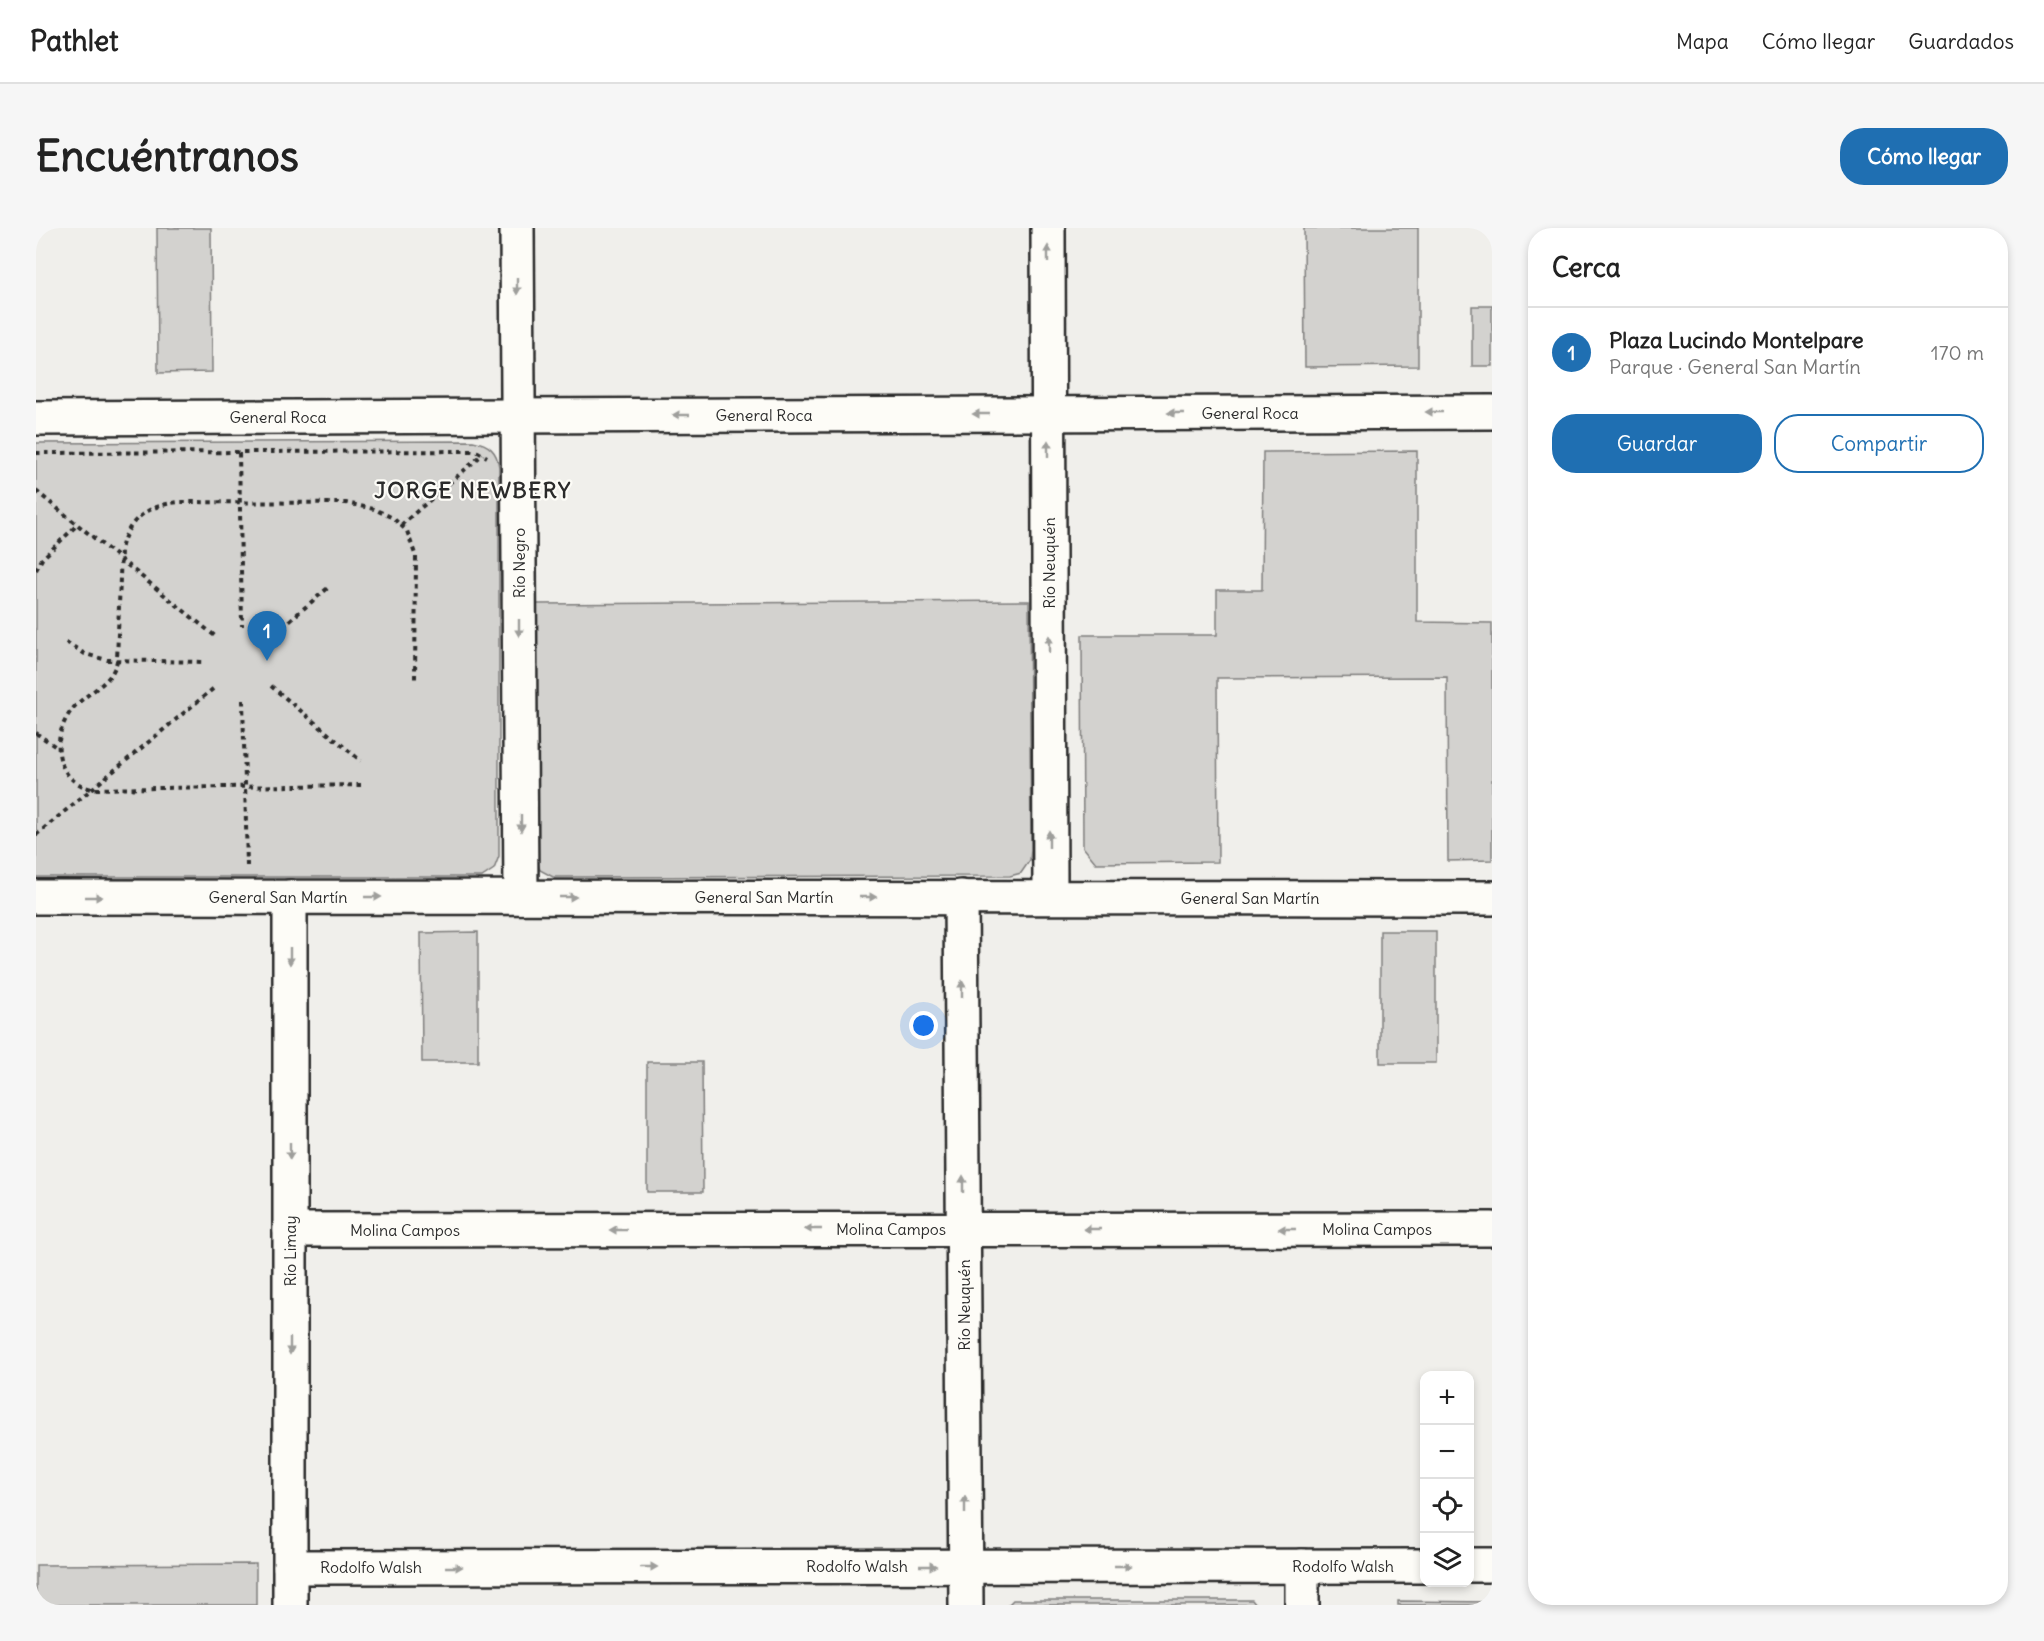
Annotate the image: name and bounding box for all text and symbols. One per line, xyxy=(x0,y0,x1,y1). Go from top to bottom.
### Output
text: Pathlet xyxy=(30,23,119,59)
text: Mapa xyxy=(1676,28,1729,55)
text: Cómo llegar xyxy=(1762,28,1875,55)
text: Guardados xyxy=(1908,28,2014,55)
button: Cómo llegar xyxy=(1840,128,2008,185)
text: Encuéntranos xyxy=(36,130,299,182)
one-way arrow xyxy=(1043,244,1053,263)
text: Cerca xyxy=(1552,251,1621,284)
one-way arrow xyxy=(512,277,522,296)
text: Plaza Lucindo Montelpare xyxy=(1609,326,1864,354)
text: 1 xyxy=(1568,340,1575,365)
text: 170 m xyxy=(1931,340,1984,365)
text: Parque · General San Martín xyxy=(1609,354,1861,379)
street label: General Roca xyxy=(1201,403,1299,423)
street label: General Roca xyxy=(715,405,813,425)
street label: General Roca xyxy=(229,407,327,427)
one-way arrow xyxy=(1424,407,1443,417)
one-way arrow xyxy=(1166,408,1185,418)
one-way arrow xyxy=(971,409,990,419)
one-way arrow xyxy=(671,410,690,420)
button: Guardar xyxy=(1552,414,1762,473)
button: Compartir xyxy=(1774,414,1984,473)
one-way arrow xyxy=(1044,439,1053,458)
district label: JORGE NEWBERY xyxy=(374,476,572,504)
street label: Río Neuquén xyxy=(1039,517,1059,609)
street label: Río Negro xyxy=(509,528,529,598)
pin: 1 xyxy=(248,612,286,661)
one-way arrow xyxy=(514,619,524,638)
one-way arrow xyxy=(1044,634,1054,653)
one-way arrow xyxy=(516,814,526,833)
one-way arrow xyxy=(1044,829,1054,848)
street label: General San Martín xyxy=(209,887,347,907)
street label: General San Martín xyxy=(695,887,833,907)
street label: General San Martín xyxy=(1181,888,1319,908)
one-way arrow xyxy=(85,892,104,902)
one-way arrow xyxy=(364,892,383,902)
one-way arrow xyxy=(559,892,578,902)
one-way arrow xyxy=(859,892,878,902)
one-way arrow xyxy=(285,946,295,965)
one-way arrow xyxy=(957,979,967,998)
your location xyxy=(909,1011,938,1040)
one-way arrow xyxy=(285,1141,295,1160)
one-way arrow xyxy=(958,1174,968,1193)
street label: Río Limay xyxy=(280,1215,300,1287)
street label: Molina Campos xyxy=(836,1219,946,1239)
street label: Molina Campos xyxy=(1322,1219,1432,1239)
street label: Molina Campos xyxy=(350,1220,460,1240)
one-way arrow xyxy=(803,1224,822,1234)
one-way arrow xyxy=(1082,1224,1101,1234)
one-way arrow xyxy=(1277,1224,1296,1234)
one-way arrow xyxy=(608,1225,627,1235)
street label: Río Neuquén xyxy=(954,1259,974,1351)
one-way arrow xyxy=(285,1336,295,1355)
map controls xyxy=(1420,1371,1474,1587)
button: + xyxy=(1420,1371,1474,1425)
button: − xyxy=(1420,1425,1474,1479)
button: locate xyxy=(1420,1479,1474,1533)
one-way arrow xyxy=(960,1495,970,1514)
button: layers xyxy=(1420,1533,1474,1587)
street label: Rodolfo Walsh xyxy=(806,1556,908,1576)
street label: Rodolfo Walsh xyxy=(1292,1556,1394,1576)
street label: Rodolfo Walsh xyxy=(320,1557,422,1577)
one-way arrow xyxy=(918,1561,937,1571)
one-way arrow xyxy=(1113,1561,1132,1571)
one-way arrow xyxy=(444,1562,463,1572)
one-way arrow xyxy=(639,1562,658,1572)

